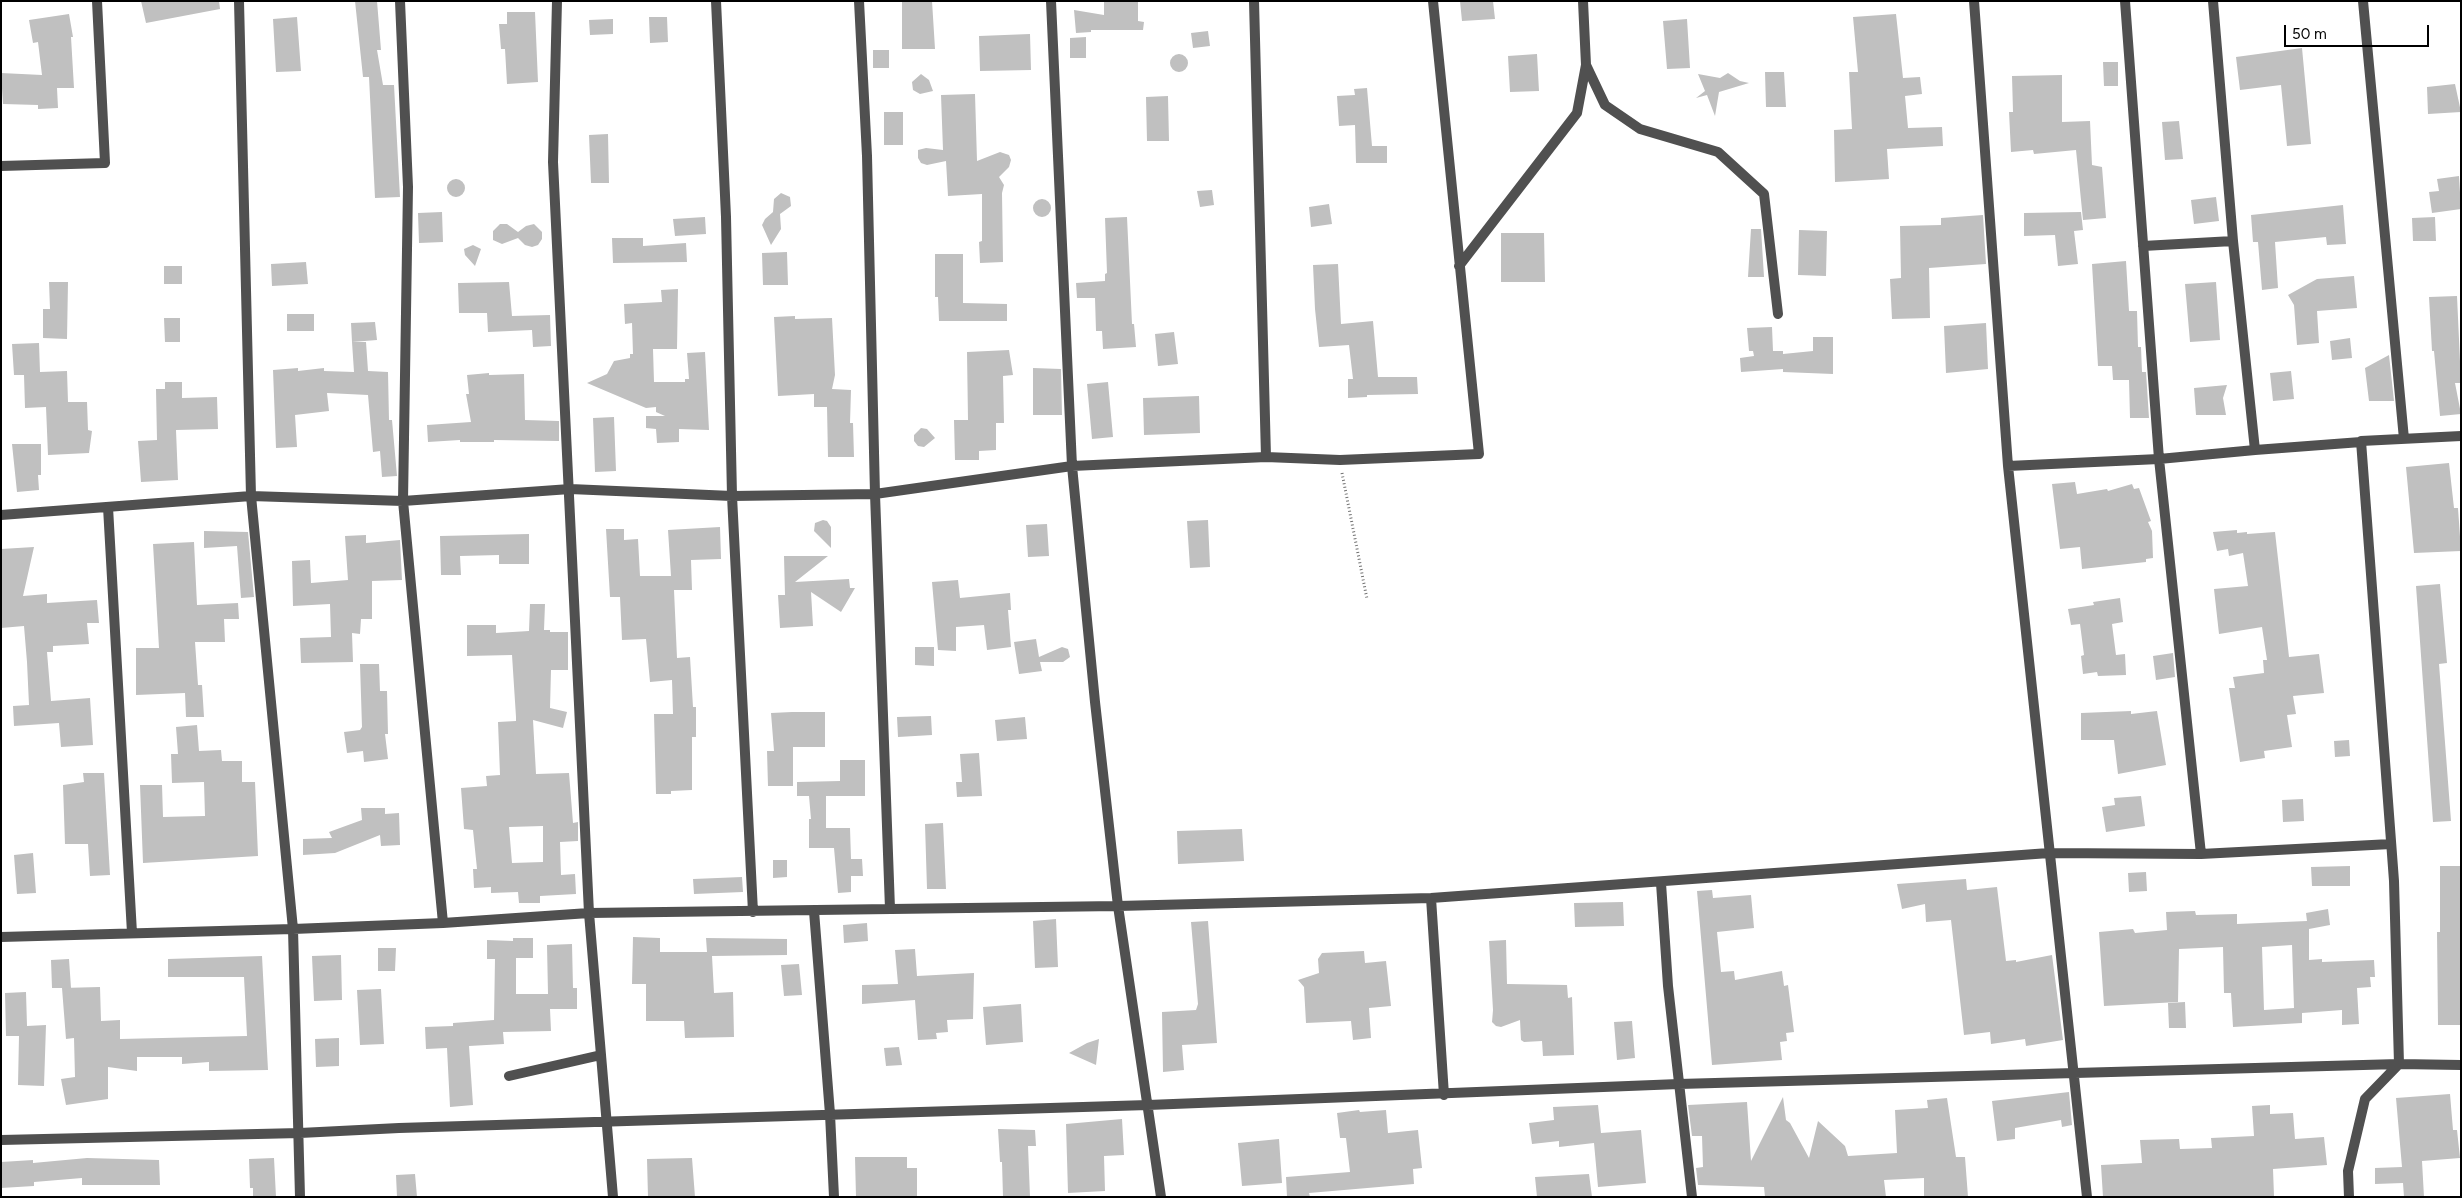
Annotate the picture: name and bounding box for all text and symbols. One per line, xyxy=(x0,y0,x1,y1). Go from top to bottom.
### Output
scale bar xyxy=(2287,15,2432,47)
text: 50 m xyxy=(2292,25,2327,43)

